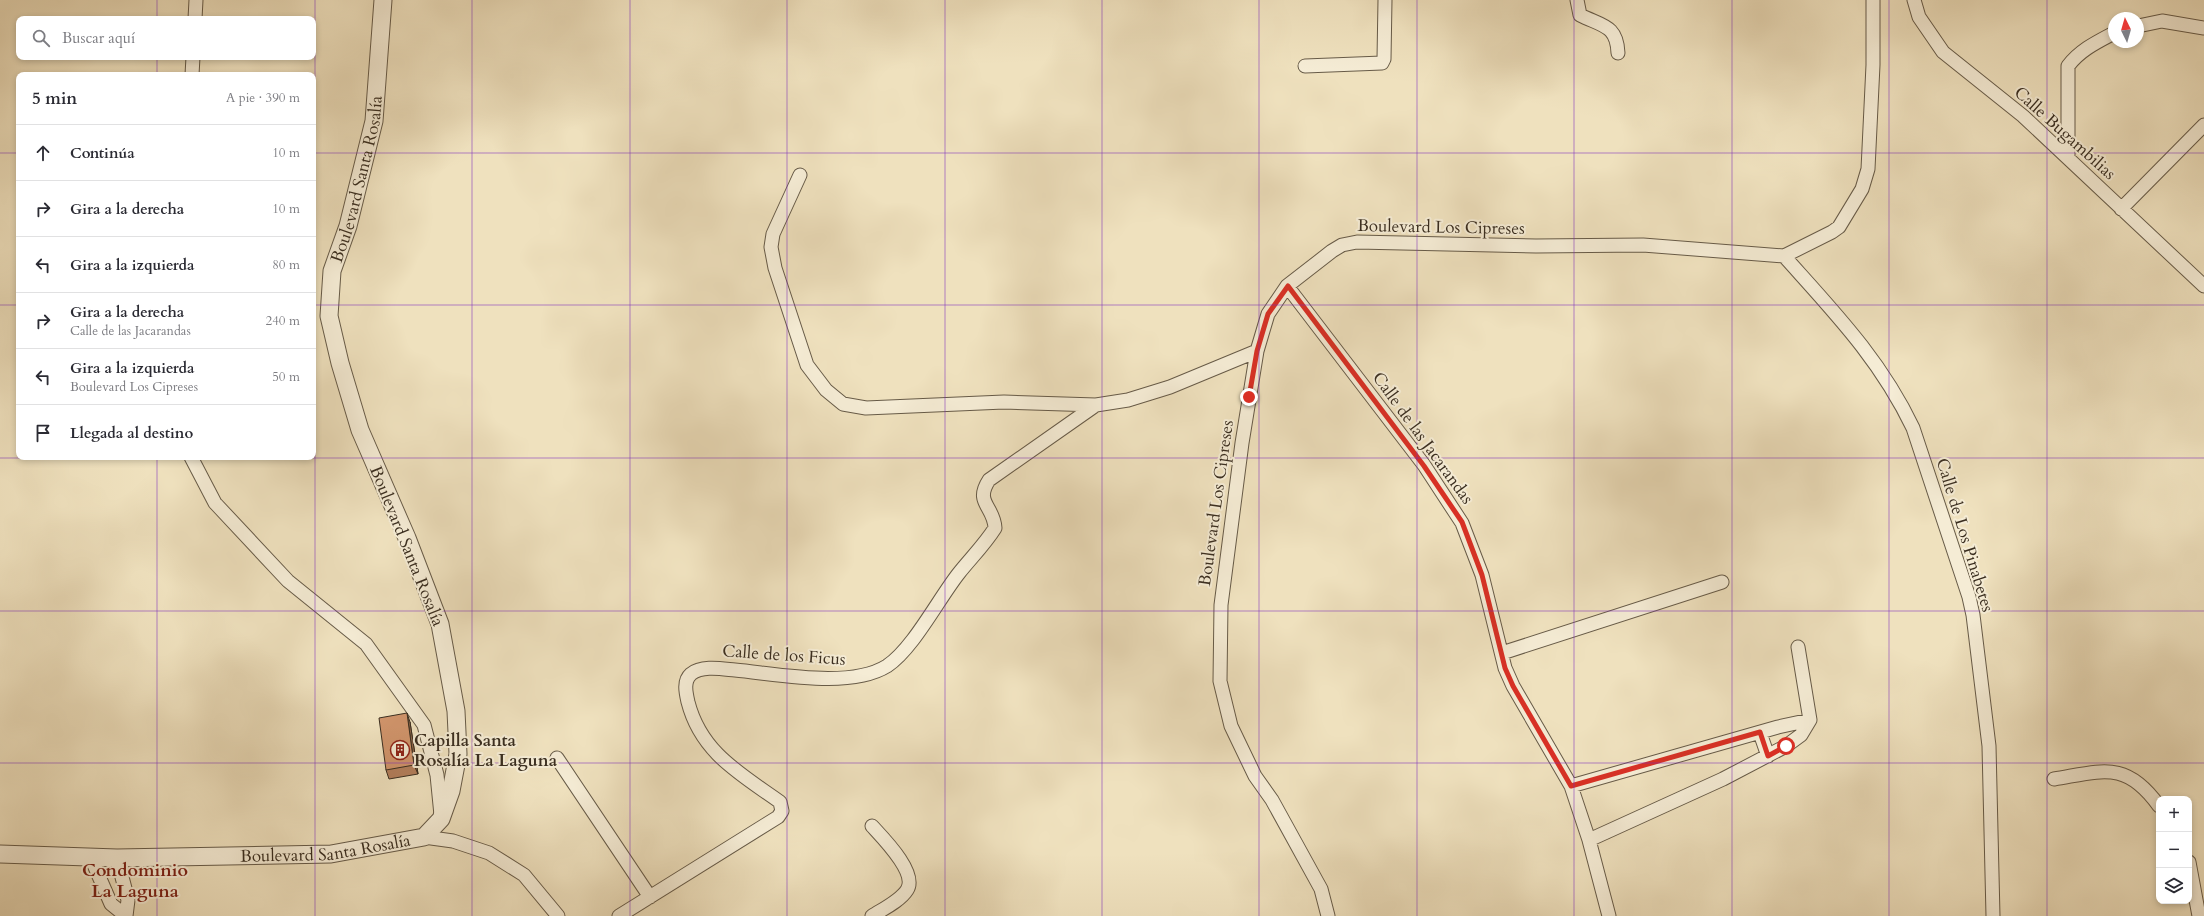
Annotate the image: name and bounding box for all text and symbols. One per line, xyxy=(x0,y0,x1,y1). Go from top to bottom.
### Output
north arrow xyxy=(2108,12,2144,48)
search box xyxy=(16,16,316,60)
icon: search xyxy=(30,27,52,49)
text: Buscar aquí xyxy=(62,28,135,48)
street label: Calle Bugambilias xyxy=(2009,81,2121,185)
text: 5 min xyxy=(32,87,77,110)
text: A pie · 390 m xyxy=(226,89,300,107)
street label: Boulevard Santa Rosalía xyxy=(324,94,387,266)
icon: ahead xyxy=(32,142,54,164)
text: Continúa xyxy=(70,143,135,163)
text: 10 m xyxy=(272,144,300,162)
icon: right xyxy=(32,198,54,220)
text: Gira a la derecha xyxy=(70,199,184,219)
text: 10 m xyxy=(272,200,300,218)
street label: Boulevard Los Cipreses xyxy=(1357,214,1525,240)
icon: left xyxy=(32,254,54,276)
text: Gira a la izquierda xyxy=(70,255,194,275)
text: 80 m xyxy=(272,256,300,274)
text: Gira a la derecha xyxy=(70,302,184,322)
icon: right xyxy=(32,310,54,332)
text: 240 m xyxy=(266,312,300,330)
text: Calle de las Jacarandas xyxy=(70,322,191,340)
text: Gira a la izquierda xyxy=(70,358,194,378)
icon: left xyxy=(32,366,54,388)
street label: Calle de las Jacarandas xyxy=(1367,367,1479,509)
text: 50 m xyxy=(272,368,300,386)
text: Boulevard Los Cipreses xyxy=(70,378,198,396)
route end xyxy=(1240,388,1258,406)
street label: Boulevard Los Cipreses xyxy=(1193,418,1239,588)
icon: arrive xyxy=(32,422,54,444)
text: Llegada al destino xyxy=(70,423,193,443)
street label: Calle de Los Pinabetes xyxy=(1931,455,1999,615)
street label: Boulevard Santa Rosalía xyxy=(364,462,450,630)
street label: Calle de los Ficus xyxy=(722,639,847,671)
place label: Capilla Santa Rosalía La Laguna xyxy=(414,729,558,772)
route start xyxy=(1777,737,1795,755)
building icon: Capilla Santa Rosalía La Laguna xyxy=(389,739,411,761)
map controls xyxy=(2156,796,2192,904)
button: + xyxy=(2156,796,2192,832)
street label: Boulevard Santa Rosalía xyxy=(240,828,413,867)
button: − xyxy=(2156,832,2192,868)
district label: Condominio La Laguna xyxy=(82,858,188,904)
button: layers xyxy=(2156,868,2192,904)

